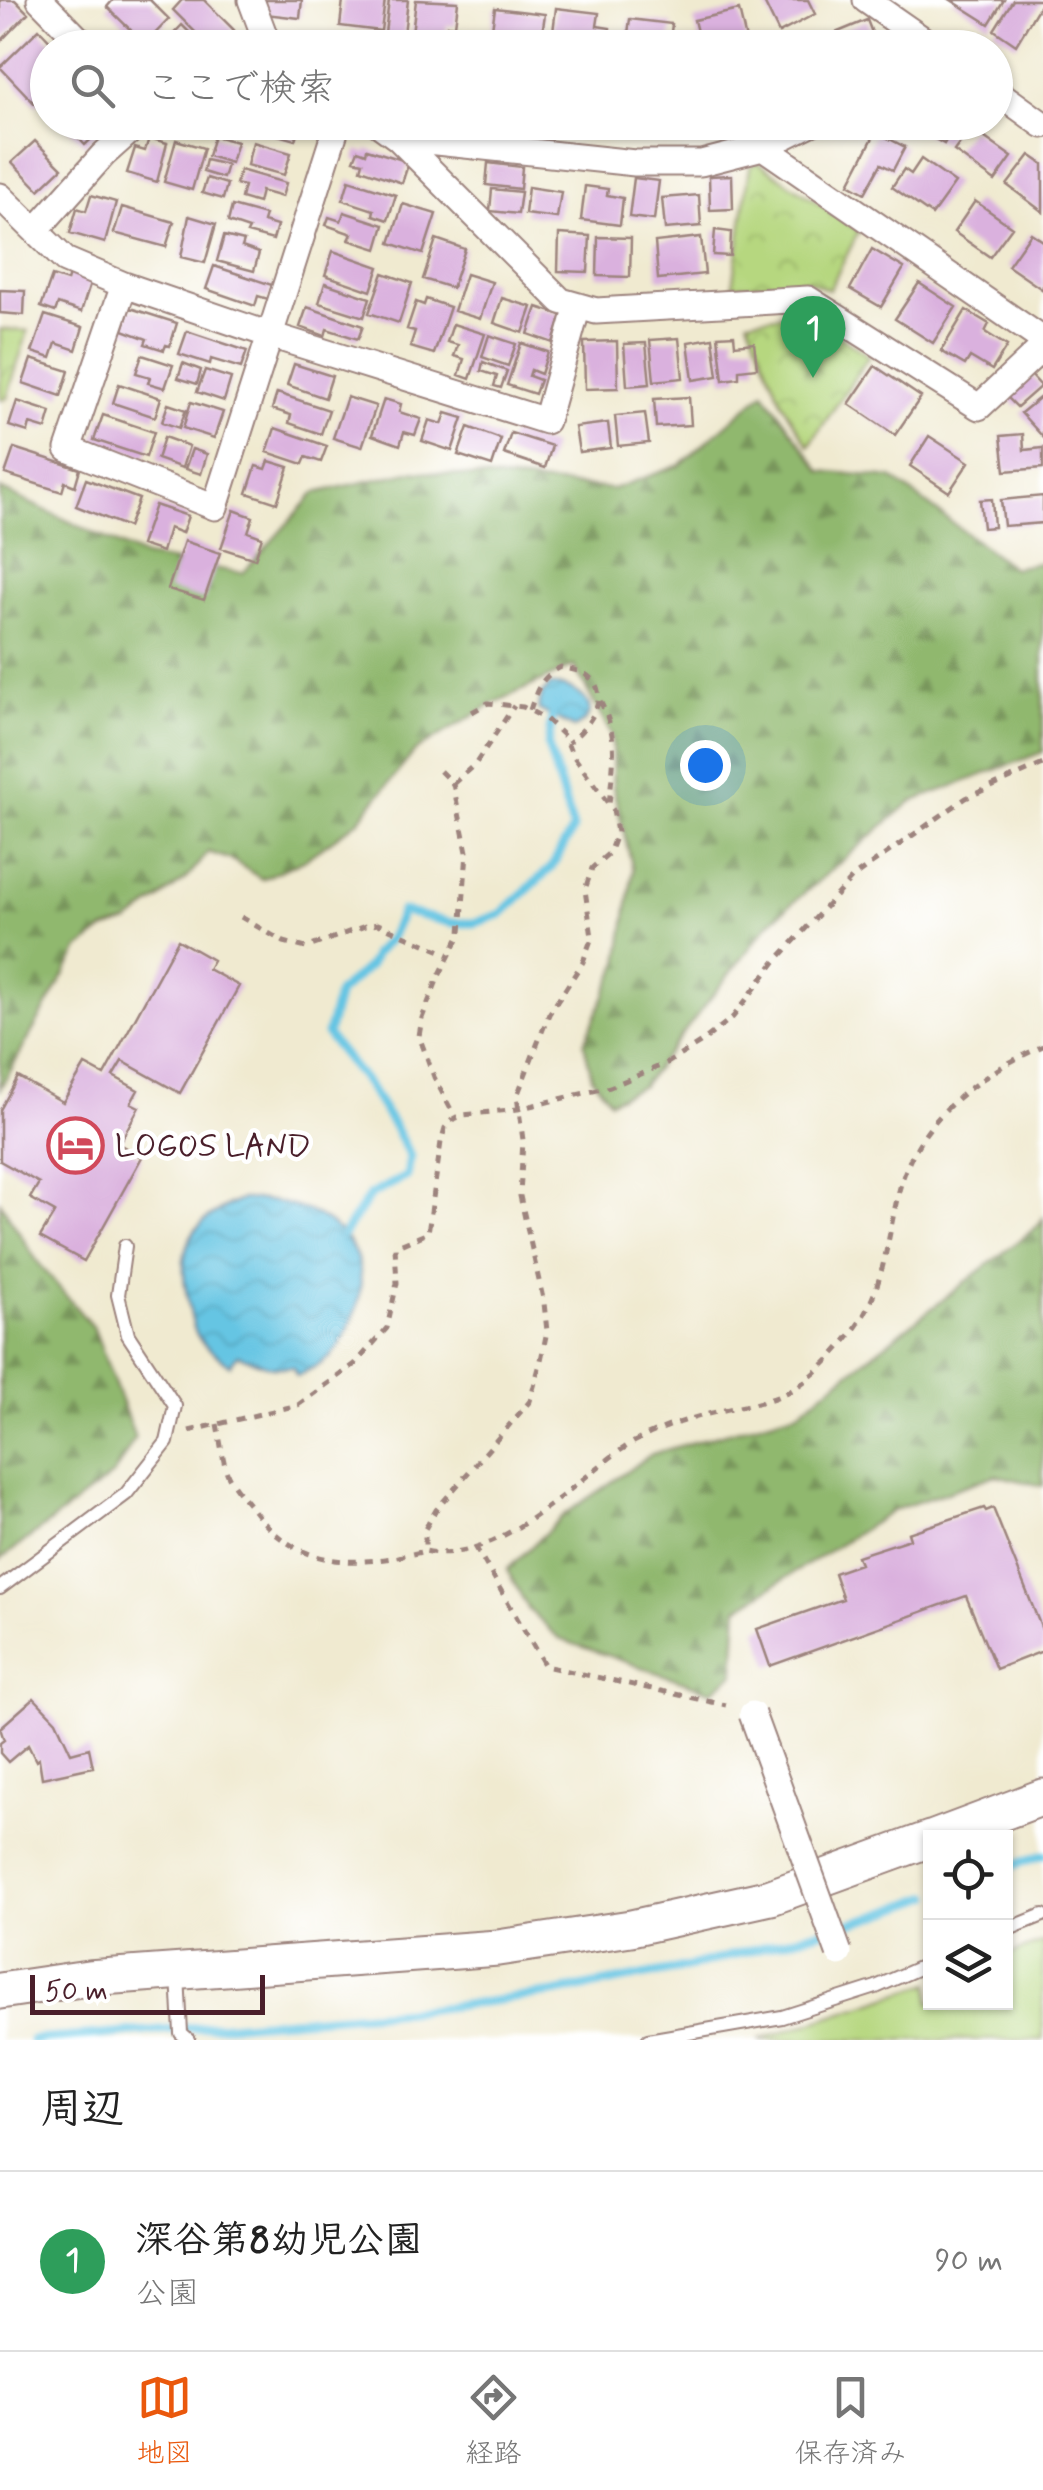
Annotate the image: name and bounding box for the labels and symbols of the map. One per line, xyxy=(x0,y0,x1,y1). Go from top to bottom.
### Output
pin: 1 xyxy=(780,296,846,378)
your location xyxy=(680,740,731,791)
hotel icon: LOGOS LAND xyxy=(46,1115,106,1175)
place label: LOGOS LAND xyxy=(115,1126,311,1168)
scale bar xyxy=(30,1970,265,2014)

